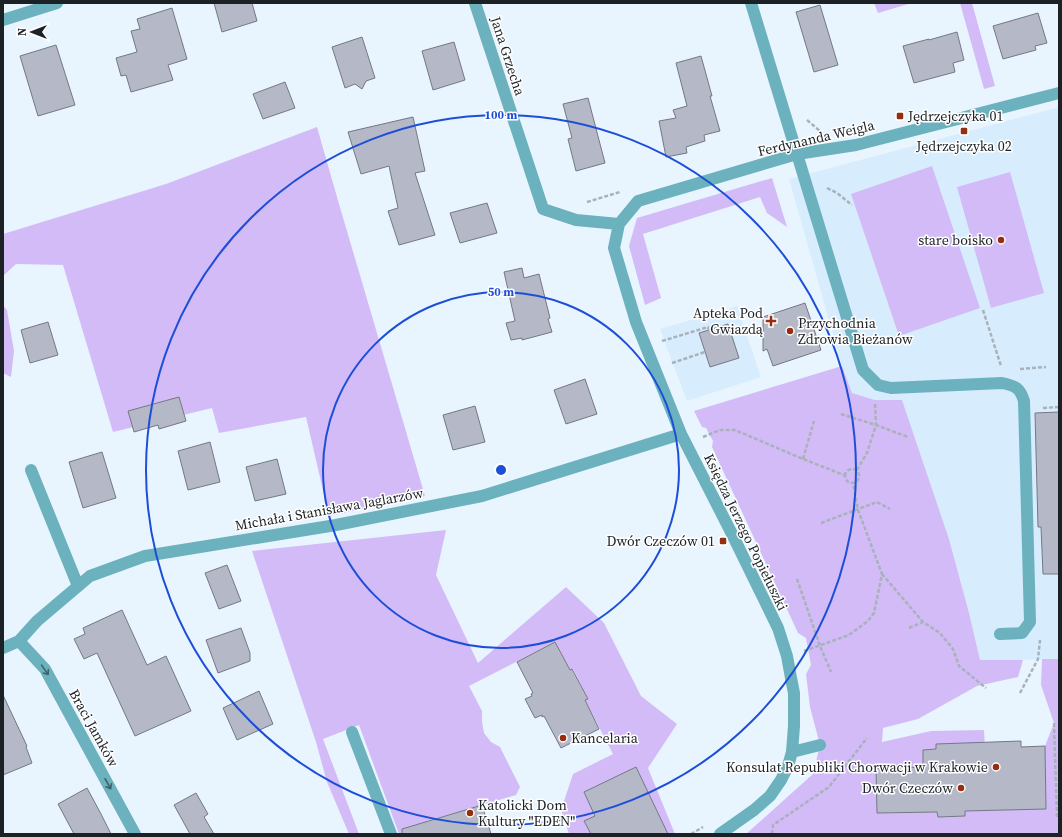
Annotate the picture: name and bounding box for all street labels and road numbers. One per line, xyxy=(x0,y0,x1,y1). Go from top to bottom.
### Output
street label: Jana Grzecha xyxy=(486,13,530,99)
street label: Ferdynanda Weigla xyxy=(756,115,877,161)
street label: Księdza Jerzego Popiełuszki xyxy=(699,450,793,614)
street label: Michała i Stanisława Jaglarzów xyxy=(233,483,425,535)
street label: Braci Jamków xyxy=(64,685,124,771)

